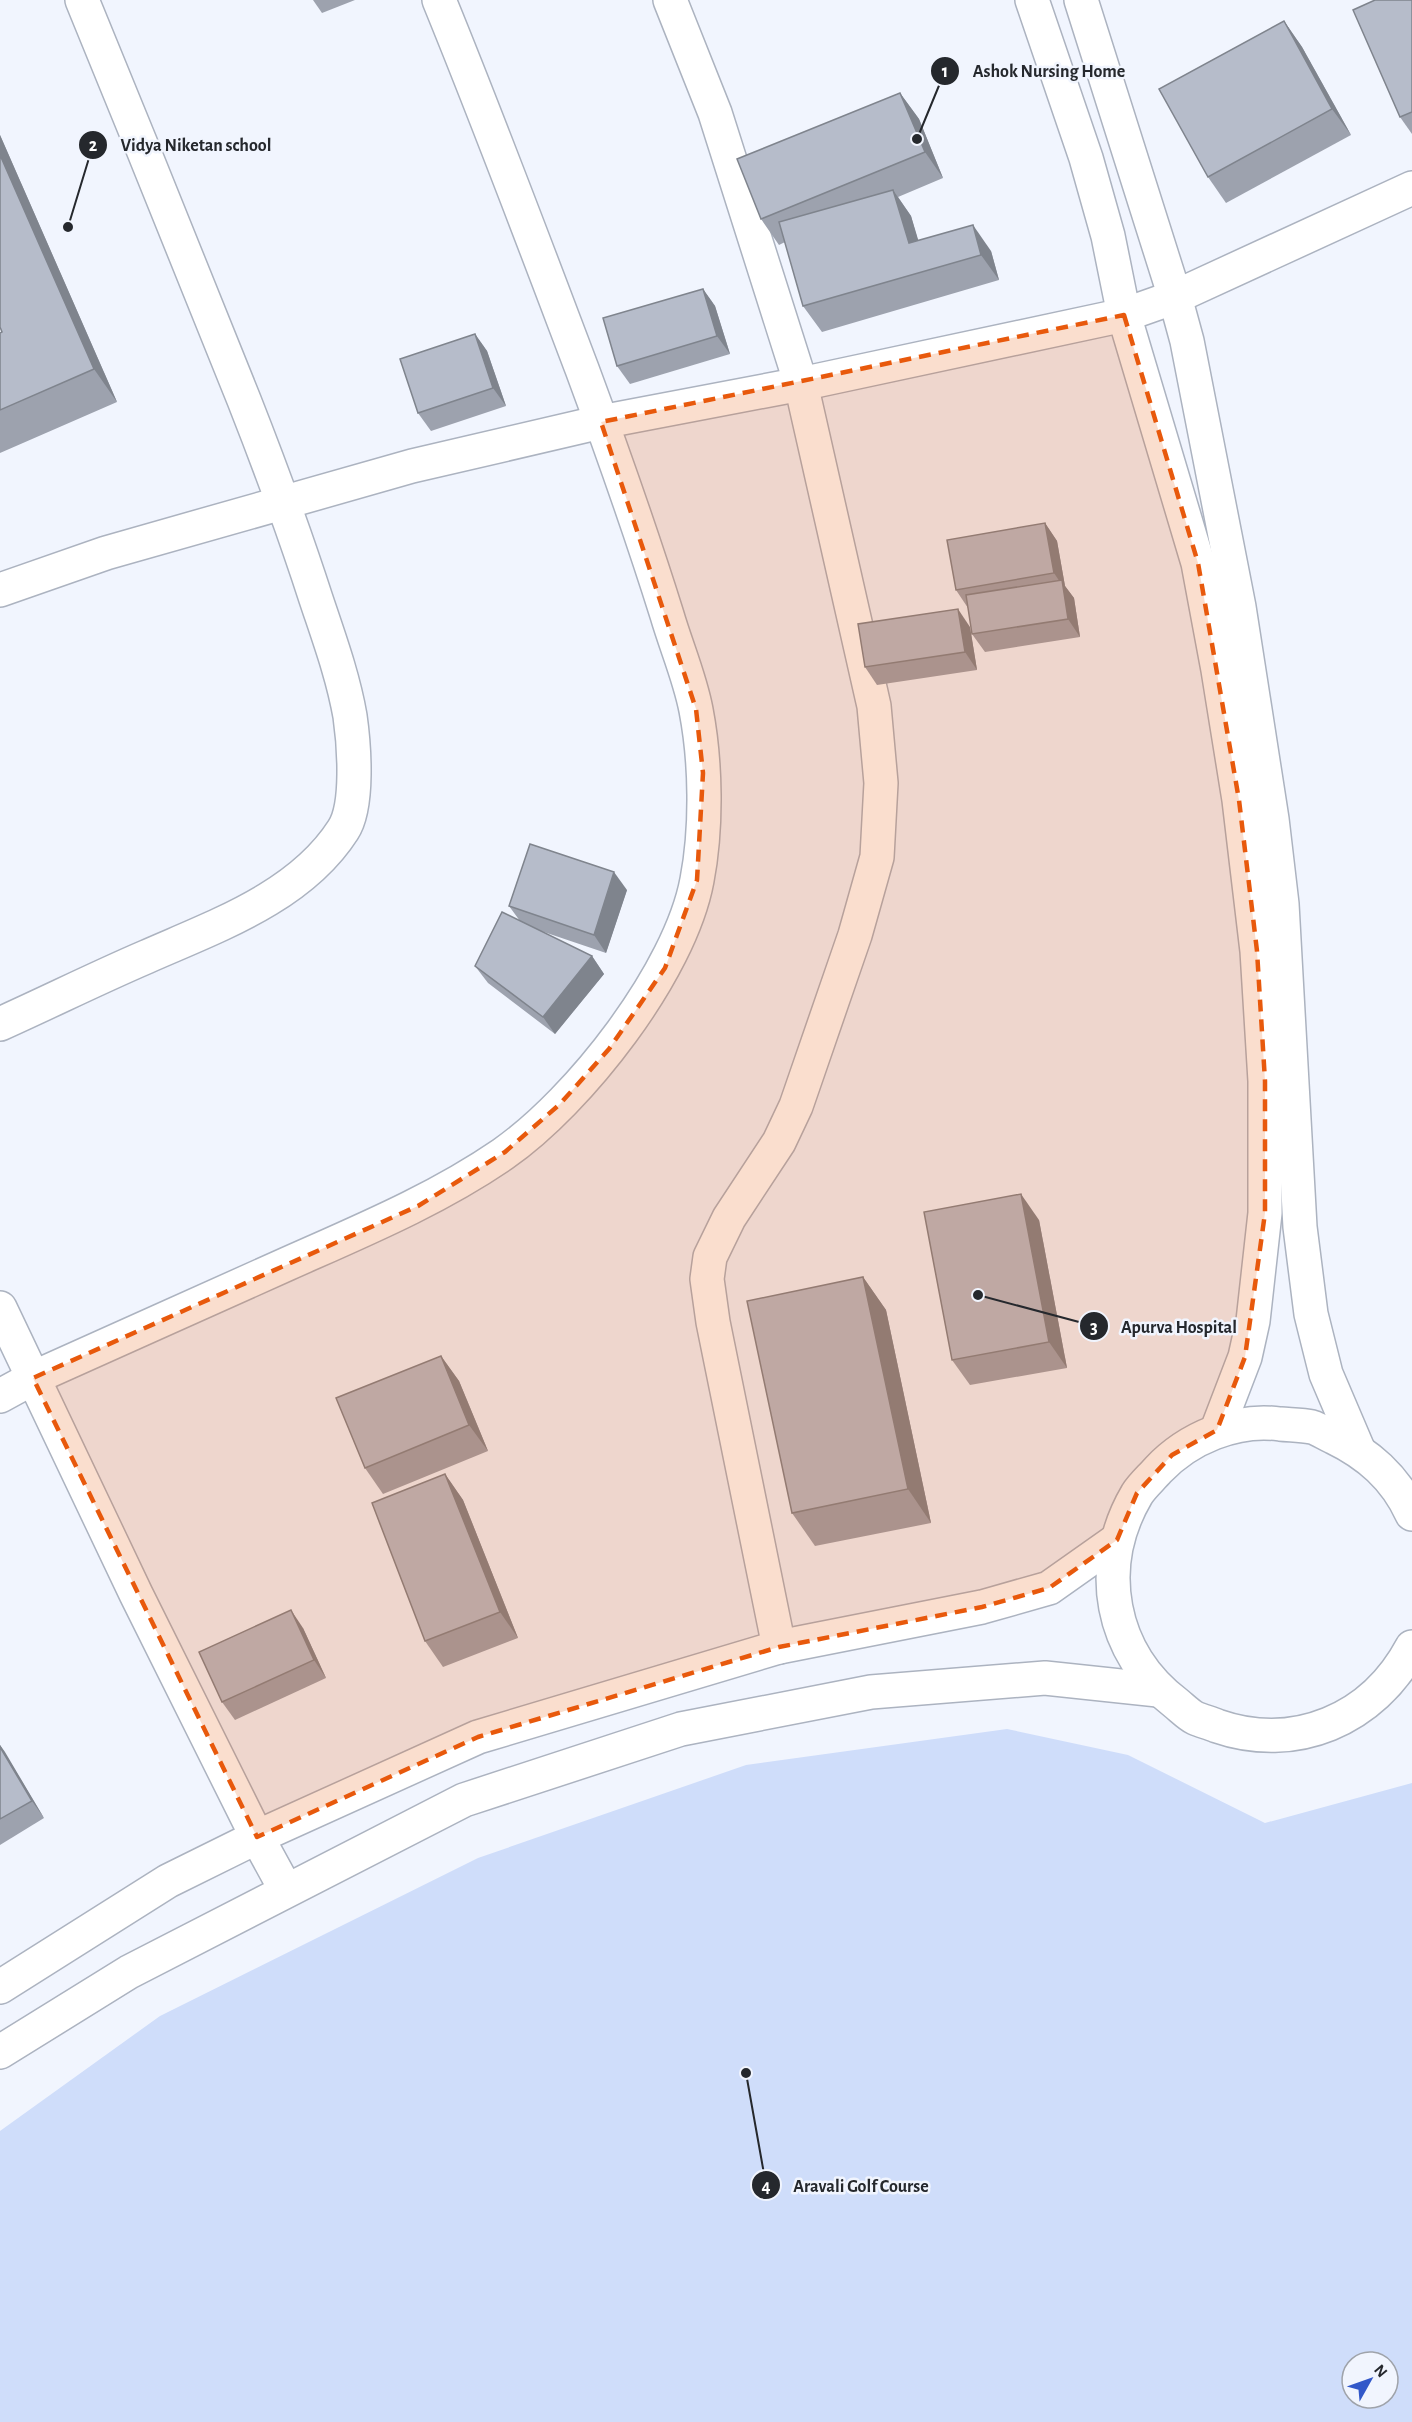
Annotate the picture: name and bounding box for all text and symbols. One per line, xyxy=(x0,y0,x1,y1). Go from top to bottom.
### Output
callout: Ashok Nursing Home xyxy=(930,53,1137,89)
text: 1 xyxy=(942,63,948,81)
text: Ashok Nursing Home xyxy=(973,63,1125,81)
callout: Vidya Niketan school xyxy=(78,127,283,163)
text: 2 xyxy=(89,137,98,155)
text: Vidya Niketan school xyxy=(120,137,272,155)
callout: Apurva Hospital xyxy=(1079,1308,1249,1344)
text: 3 xyxy=(1090,1319,1098,1337)
text: Apurva Hospital xyxy=(1121,1319,1237,1337)
callout: Aravali Golf Course xyxy=(751,2167,941,2203)
text: 4 xyxy=(761,2178,771,2196)
text: Aravali Golf Course xyxy=(793,2178,929,2196)
north arrow xyxy=(1340,2350,1400,2410)
text: N xyxy=(1371,2362,1390,2380)

